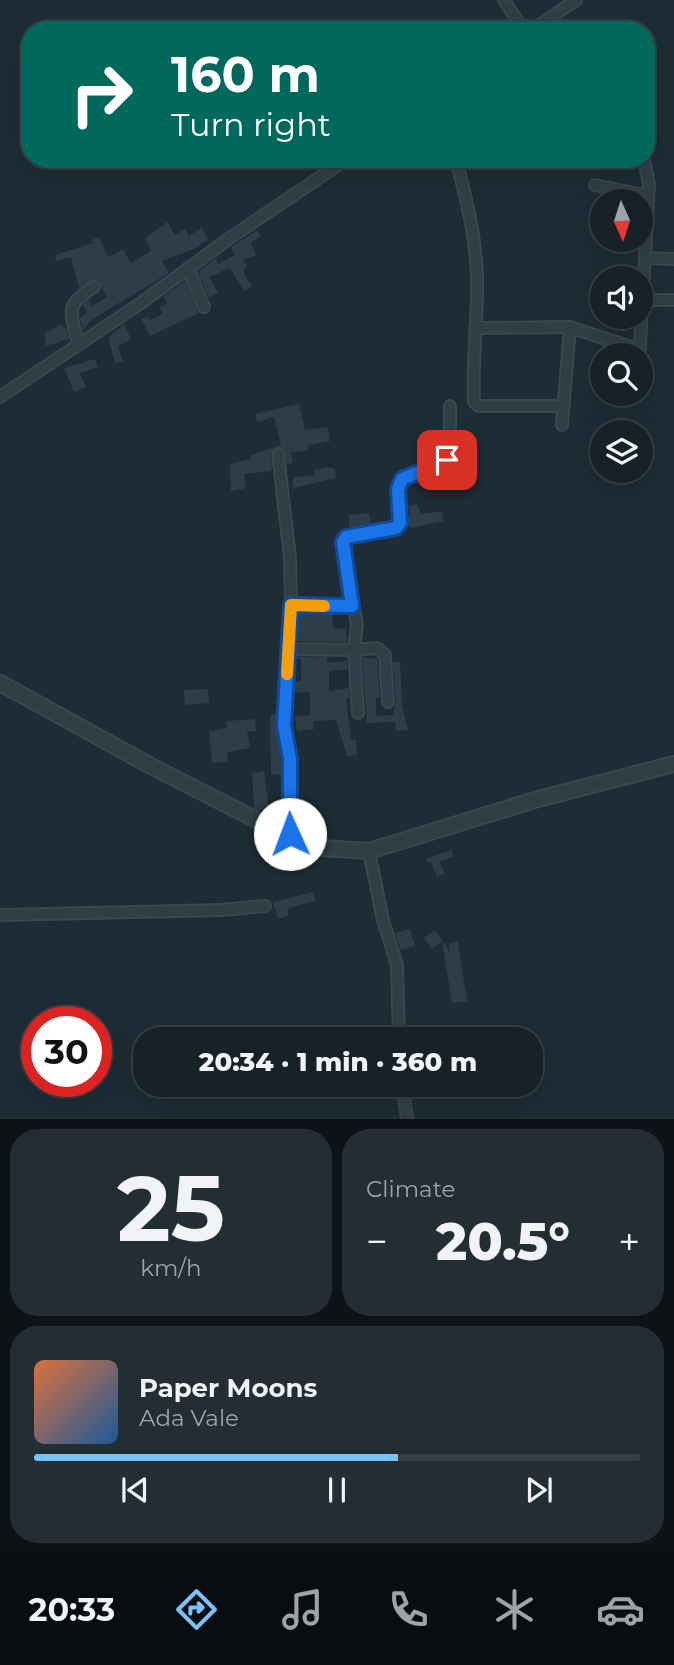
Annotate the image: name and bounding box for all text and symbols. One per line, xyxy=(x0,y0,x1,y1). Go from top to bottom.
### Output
text: 160 m xyxy=(171,45,320,104)
icon: right xyxy=(56,49,147,140)
text: Turn right xyxy=(171,105,331,144)
north arrow xyxy=(590,189,653,252)
map controls xyxy=(590,189,653,483)
button: sound xyxy=(590,266,653,329)
button: search xyxy=(590,343,653,406)
button: layers xyxy=(590,420,653,483)
pin xyxy=(417,430,477,490)
icon: arrive xyxy=(428,441,466,479)
position arrow xyxy=(253,797,327,871)
speed limit sign: 30 xyxy=(21,1006,112,1097)
text: 20:34 · 1 min · 360 m xyxy=(199,1046,477,1078)
text: 25 xyxy=(117,1153,225,1264)
text: Climate xyxy=(366,1175,455,1203)
text: 20.5° xyxy=(436,1210,570,1273)
text: − xyxy=(366,1218,388,1265)
text: + xyxy=(618,1218,640,1265)
text: km/h xyxy=(140,1254,202,1282)
text: Paper Moons xyxy=(139,1372,317,1404)
text: Ada Vale xyxy=(139,1404,239,1432)
icon: previous xyxy=(116,1471,154,1509)
icon: pause xyxy=(318,1471,356,1509)
icon: next xyxy=(520,1471,558,1509)
icon: directions xyxy=(172,1585,221,1634)
icon: music xyxy=(278,1585,327,1634)
icon: phone xyxy=(384,1585,433,1634)
icon: climate xyxy=(490,1585,539,1634)
icon: car xyxy=(596,1585,645,1634)
text: 20:33 xyxy=(29,1590,115,1629)

